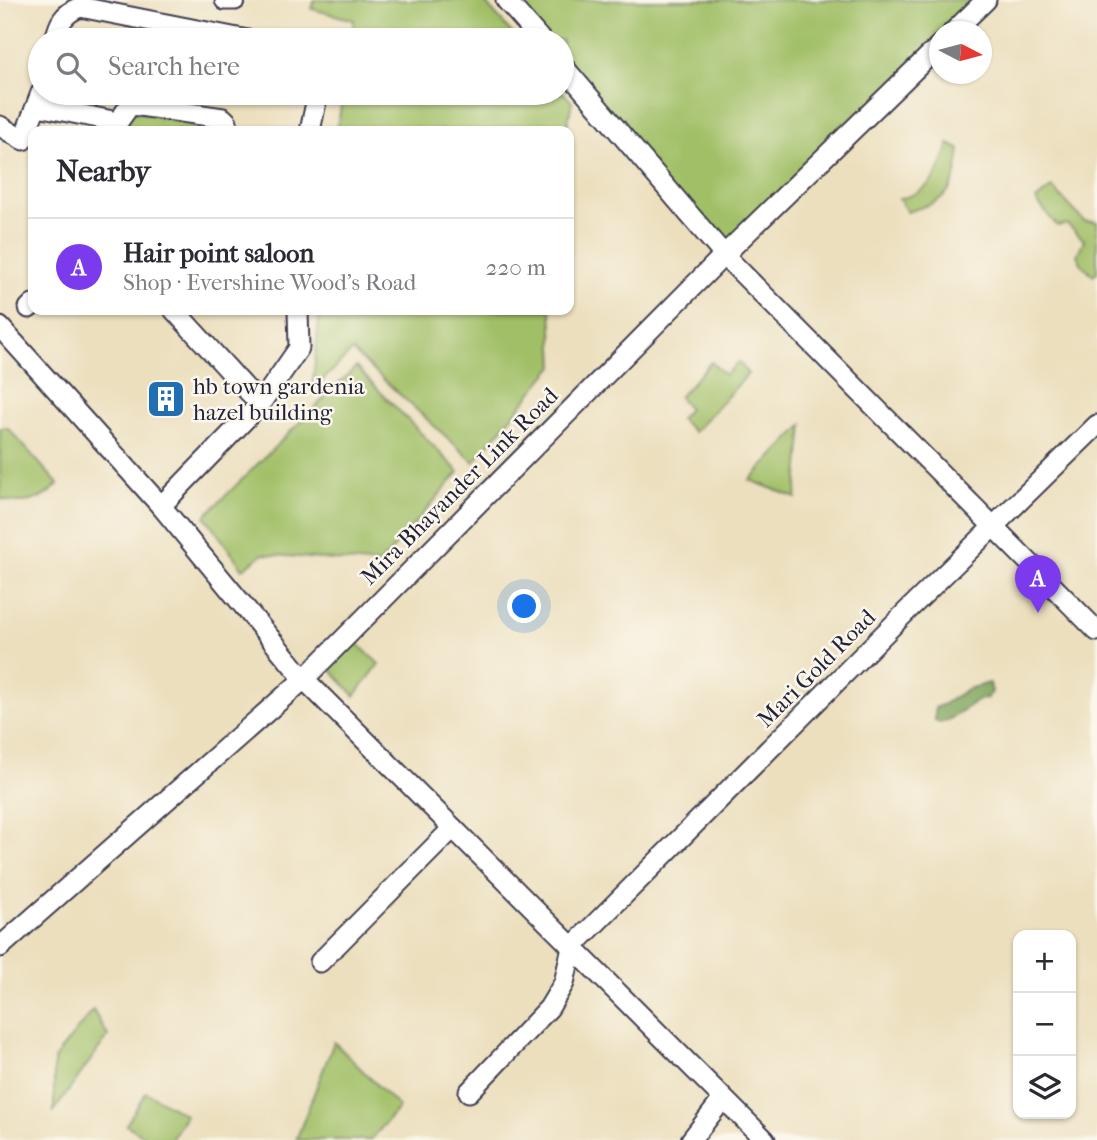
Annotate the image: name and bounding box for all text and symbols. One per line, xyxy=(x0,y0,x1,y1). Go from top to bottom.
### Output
north arrow xyxy=(929,21,992,84)
search box xyxy=(28,28,574,105)
icon: search xyxy=(52,48,90,86)
text: Search here xyxy=(108,51,240,82)
text: Nearby xyxy=(56,154,151,189)
text: Hair point saloon xyxy=(123,238,314,269)
text: A xyxy=(72,254,86,281)
text: 220 m xyxy=(486,254,546,281)
text: Shop · Evershine Wood's Road xyxy=(123,269,416,296)
place label: hb town gardenia hazel building xyxy=(193,373,365,426)
building icon: hb town gardenia hazel building xyxy=(145,378,187,420)
street label: Mira Bhayander Link Road xyxy=(355,382,564,591)
pin: A xyxy=(1015,555,1061,613)
your location xyxy=(507,589,541,623)
street label: Mari Gold Road xyxy=(752,603,881,733)
map controls xyxy=(1013,930,1076,1119)
button: + xyxy=(1013,930,1076,993)
button: − xyxy=(1013,993,1076,1056)
button: layers xyxy=(1013,1056,1076,1119)

